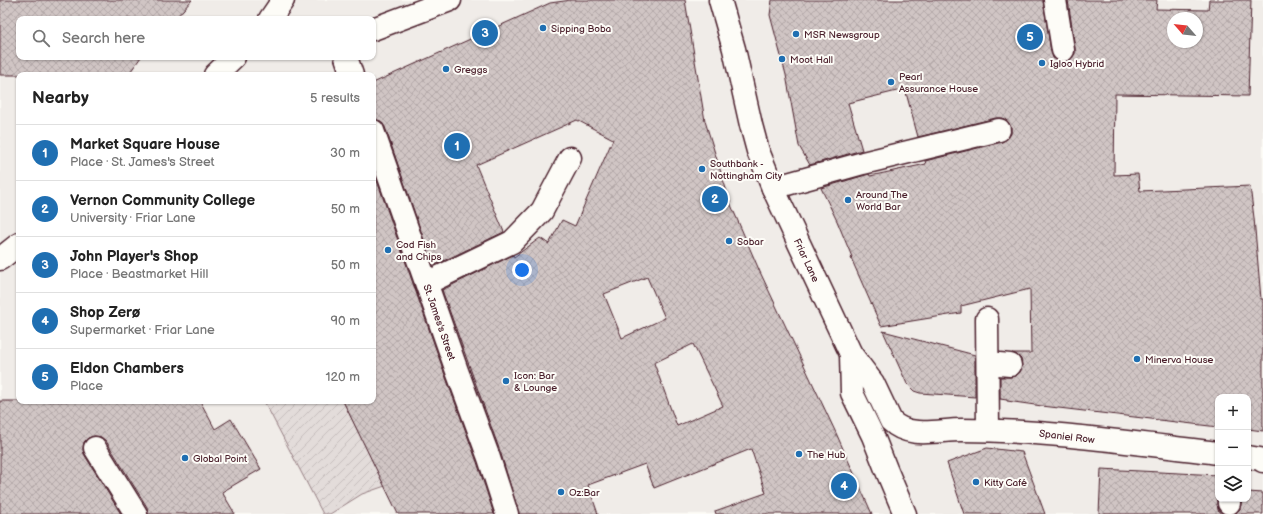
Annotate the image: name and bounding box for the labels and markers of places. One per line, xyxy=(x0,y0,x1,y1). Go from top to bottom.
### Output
pin: 3 xyxy=(472,18,498,48)
pin: 5 xyxy=(1017,22,1043,52)
marker: Sipping Boba xyxy=(538,23,548,33)
place label: Sipping Boba xyxy=(551,23,612,35)
marker: MSR Newsgroup xyxy=(791,29,801,39)
place label: MSR Newsgroup xyxy=(804,29,880,41)
marker: Moot Hall xyxy=(777,54,787,64)
place label: Moot Hall xyxy=(790,54,833,66)
marker: Igloo Hybrid xyxy=(1037,58,1047,68)
place label: Igloo Hybrid xyxy=(1050,58,1104,70)
marker: Greggs xyxy=(441,64,451,74)
place label: Greggs xyxy=(454,64,487,76)
place label: Pearl Assurance House xyxy=(899,71,978,95)
marker: Pearl Assurance House xyxy=(886,77,896,87)
pin: 1 xyxy=(444,131,470,161)
place label: Southbank - Nottingham City xyxy=(710,158,783,182)
marker: Southbank - Nottingham City xyxy=(697,164,707,174)
pin: 2 xyxy=(702,184,728,214)
place label: Around The World Bar xyxy=(856,189,908,213)
marker: Around The World Bar xyxy=(843,195,853,205)
marker: Sobar xyxy=(724,236,734,246)
place label: Sobar xyxy=(737,236,764,248)
place label: Cod Fish and Chips xyxy=(396,239,442,263)
marker: Cod Fish and Chips xyxy=(383,245,393,255)
marker: Minerva House xyxy=(1132,354,1142,364)
place label: Minerva House xyxy=(1145,354,1214,366)
place label: Icon: Bar & Lounge xyxy=(514,370,557,394)
marker: Icon: Bar & Lounge xyxy=(501,376,511,386)
marker: The Hub xyxy=(794,449,804,459)
place label: The Hub xyxy=(807,449,846,461)
marker: Global Point xyxy=(180,453,190,463)
place label: Global Point xyxy=(193,453,247,465)
pin: 4 xyxy=(831,471,857,501)
marker: Kitty Café xyxy=(971,477,981,487)
place label: Kitty Café xyxy=(984,477,1027,489)
marker: Oz:Bar xyxy=(556,487,566,497)
place label: Oz:Bar xyxy=(569,487,600,499)

